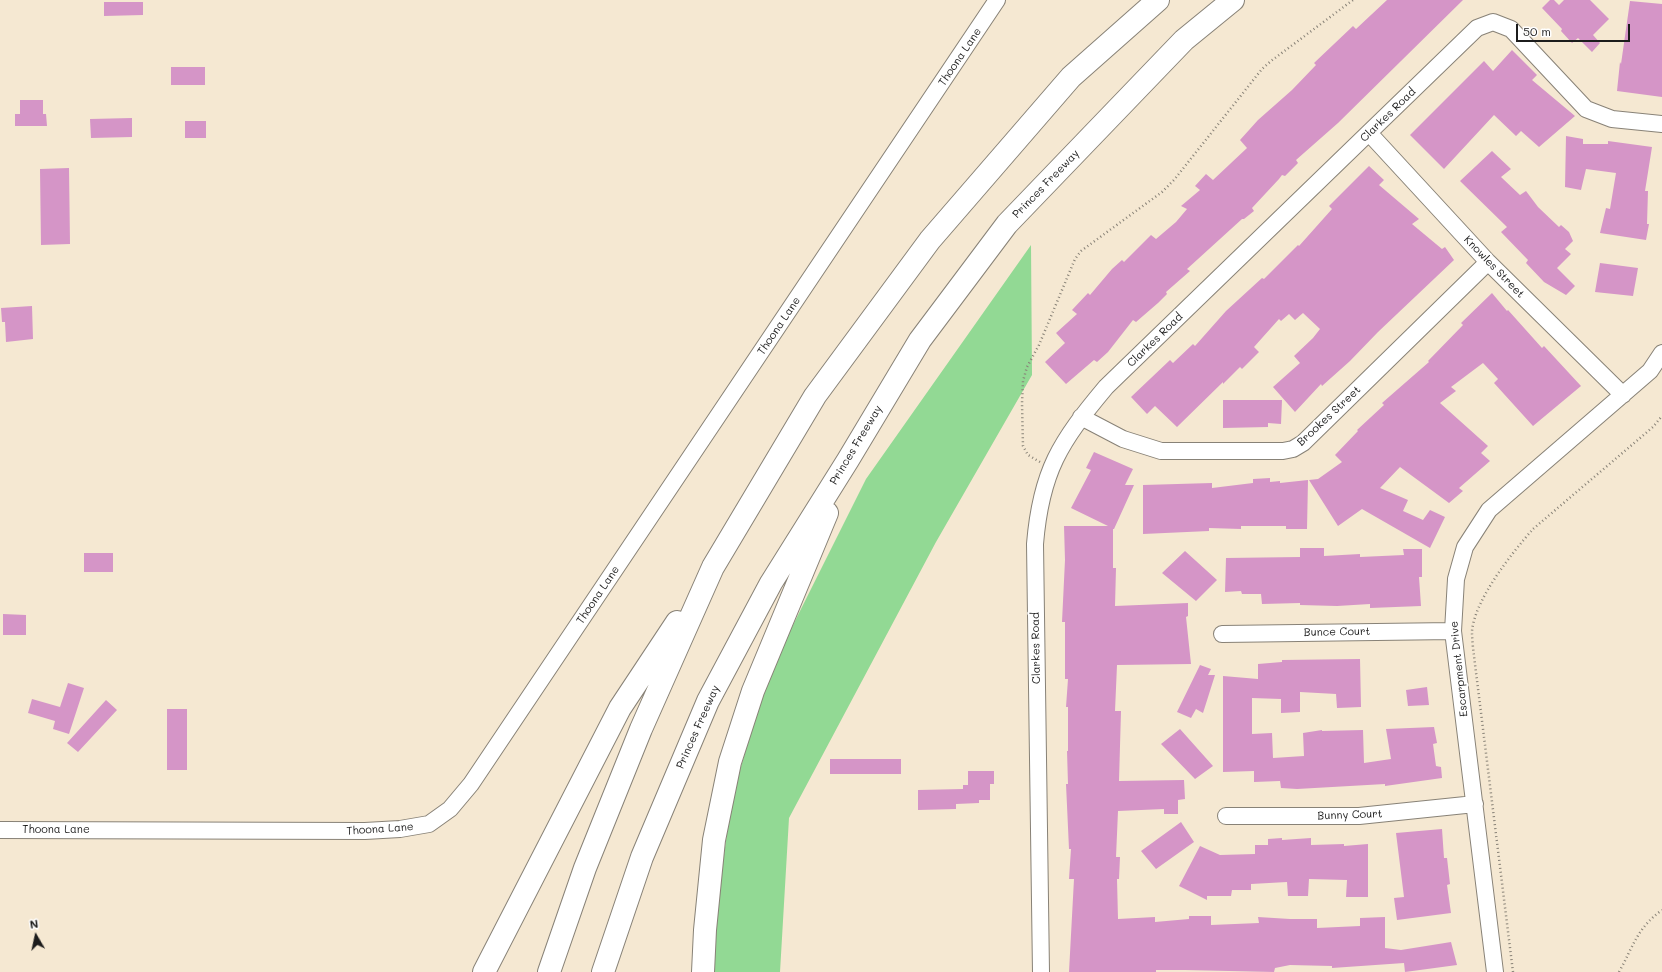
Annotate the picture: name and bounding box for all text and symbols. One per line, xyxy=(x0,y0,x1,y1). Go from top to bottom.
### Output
scale bar xyxy=(1518,16,1632,42)
text: 50 m xyxy=(1523,23,1551,39)
street label: Thoona Lane xyxy=(936,25,984,89)
street label: Clarkes Road xyxy=(1358,85,1418,145)
street label: Princes Freeway xyxy=(1010,147,1082,221)
street label: Knowles Street xyxy=(1461,233,1527,301)
street label: Thoona Lane xyxy=(755,294,803,358)
street label: Clarkes Road xyxy=(1125,310,1185,370)
street label: Brookes Street xyxy=(1295,383,1363,449)
street label: Princes Freeway xyxy=(827,403,885,487)
street label: Thoona Lane xyxy=(574,563,622,627)
street label: Clarkes Road xyxy=(1029,612,1043,684)
street label: Escarpment Drive xyxy=(1447,620,1471,718)
street label: Bunce Court xyxy=(1304,625,1370,639)
street label: Princes Freeway xyxy=(674,683,722,771)
street label: Bunny Court xyxy=(1317,807,1383,823)
street label: Thoona Lane xyxy=(346,820,414,838)
street label: Thoona Lane xyxy=(22,823,90,837)
north arrow xyxy=(16,916,56,956)
text: N xyxy=(29,916,39,932)

